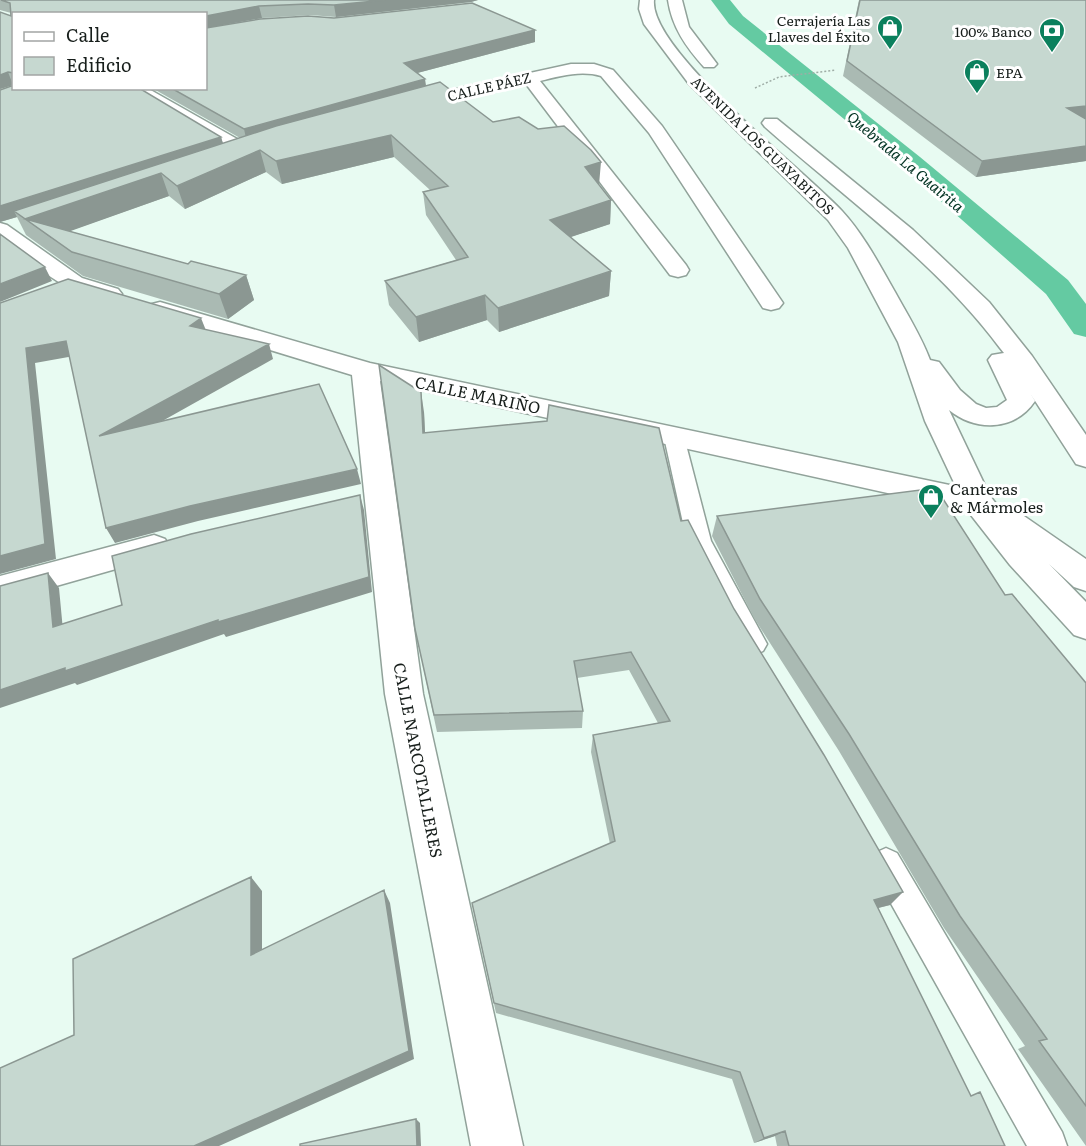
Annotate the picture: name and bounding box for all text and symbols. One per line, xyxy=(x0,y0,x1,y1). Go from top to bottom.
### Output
place label: Cerrajería Las Llaves del Éxito xyxy=(768,10,870,46)
legend xyxy=(12,12,207,90)
shop icon: Cerrajería Las Llaves del Éxito xyxy=(875,13,905,51)
bank icon: 100% Banco xyxy=(1037,16,1067,54)
text: Calle xyxy=(66,21,109,48)
place label: 100% Banco xyxy=(954,21,1032,41)
text: Edificio xyxy=(66,51,132,78)
shop icon: EPA xyxy=(962,57,992,95)
place label: EPA xyxy=(996,62,1024,82)
street label: CALLE PÁEZ xyxy=(445,67,533,105)
street label: AVENIDA LOS GUAYABITOS xyxy=(687,71,839,219)
water label: Quebrada La Guairita xyxy=(842,105,970,217)
street label: CALLE MARIÑO xyxy=(413,369,543,419)
place label: Canteras & Mármoles xyxy=(950,476,1043,518)
shop icon: Canteras & Mármoles xyxy=(916,482,946,520)
street label: CALLE NARCOTALLERES xyxy=(388,660,450,860)

